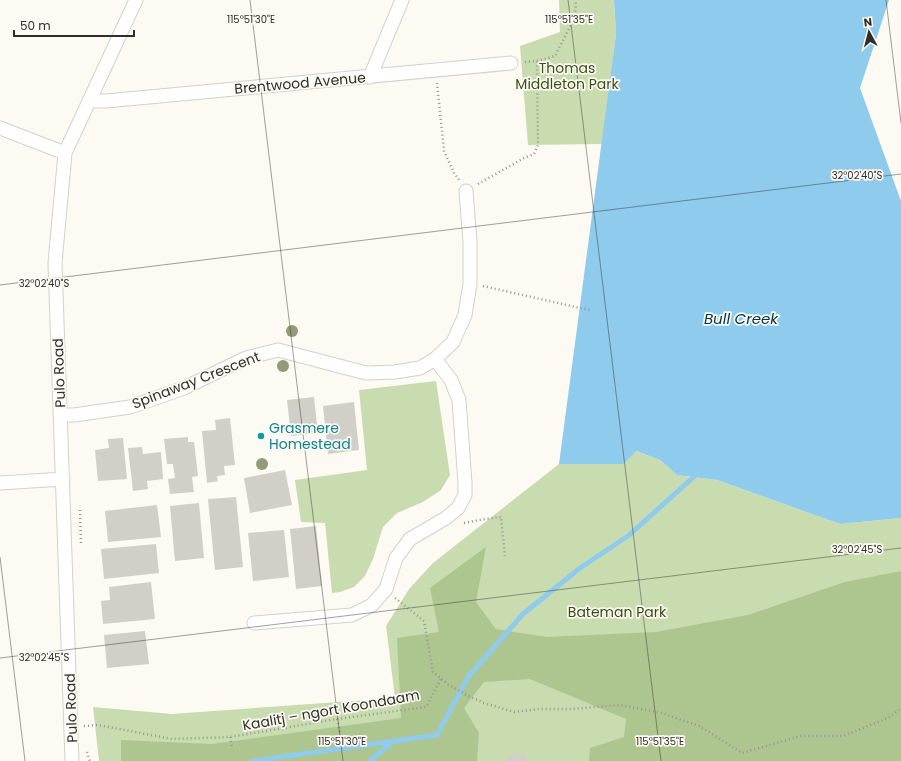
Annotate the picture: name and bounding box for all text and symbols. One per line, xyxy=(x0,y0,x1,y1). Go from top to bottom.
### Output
scale bar xyxy=(14,12,134,38)
text: 115°51'30"E xyxy=(227,12,275,27)
text: 115°51'35"E xyxy=(545,12,593,27)
north arrow xyxy=(849,12,889,52)
text: N xyxy=(863,14,873,31)
text: 50 m xyxy=(20,17,51,34)
park label: Thomas Middleton Park xyxy=(515,58,619,94)
street label: Brentwood Avenue xyxy=(234,67,367,99)
text: 32°02'40"S xyxy=(832,168,882,183)
text: 32°02'40"S xyxy=(19,276,69,291)
water label: Bull Creek xyxy=(704,308,779,329)
street label: Pulo Road xyxy=(48,338,70,408)
street label: Spinaway Crescent xyxy=(129,346,263,414)
place label: Grasmere Homestead xyxy=(269,418,351,454)
marker: Grasmere Homestead xyxy=(256,431,266,441)
text: 32°02'45"S xyxy=(832,542,882,557)
park label: Bateman Park xyxy=(568,602,667,622)
text: 32°02'45"S xyxy=(19,650,69,665)
street label: Pulo Road xyxy=(60,673,82,743)
street label: Kaalitj – ngort Koondaam xyxy=(241,685,421,735)
text: 115°51'30"E xyxy=(318,734,366,749)
text: 115°51'35"E xyxy=(636,734,684,749)

